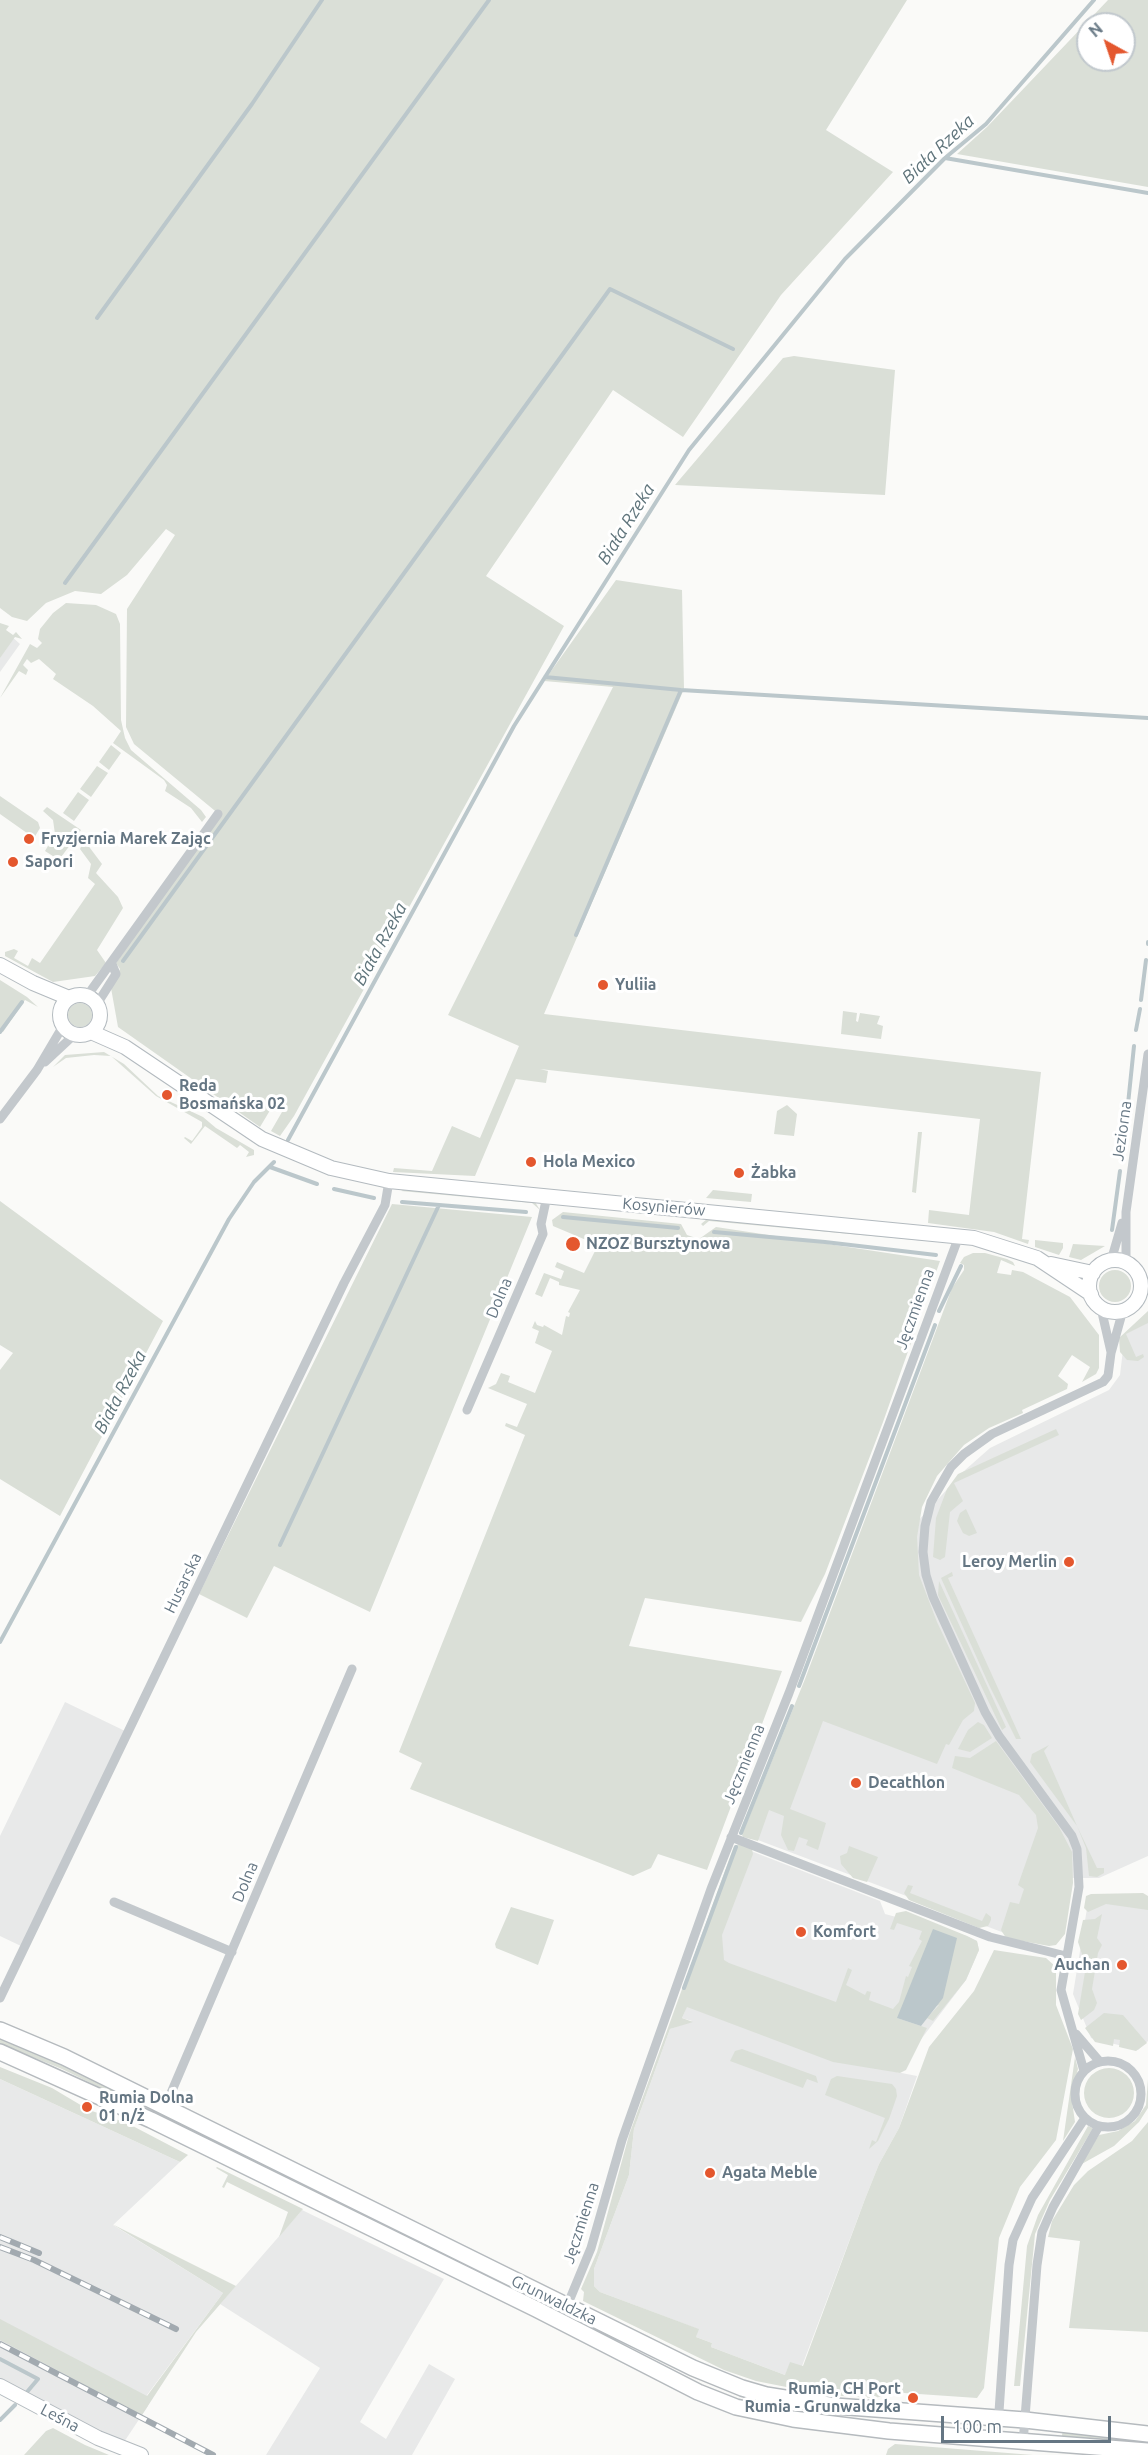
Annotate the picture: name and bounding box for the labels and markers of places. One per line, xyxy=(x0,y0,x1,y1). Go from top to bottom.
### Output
place label: Fryzjernia Marek Zając xyxy=(41,829,211,849)
marker: Fryzjernia Marek Zając xyxy=(22,832,36,846)
place label: Sapori xyxy=(25,852,73,872)
marker: Sapori xyxy=(6,855,20,869)
place label: Yuliia xyxy=(615,975,657,995)
marker: Yuliia xyxy=(596,978,610,992)
place label: Reda Bosmańska 02 xyxy=(179,1076,286,1114)
marker: Reda Bosmańska 02 xyxy=(160,1088,174,1102)
place label: Hola Mexico xyxy=(543,1152,635,1172)
marker: Hola Mexico xyxy=(524,1155,538,1169)
place label: Żabka xyxy=(751,1163,797,1183)
marker: Żabka xyxy=(732,1166,746,1180)
place label: NZOZ Bursztynowa xyxy=(586,1234,730,1254)
marker: NZOZ Bursztynowa xyxy=(564,1235,582,1253)
place label: Leroy Merlin xyxy=(962,1552,1057,1572)
marker: Leroy Merlin xyxy=(1062,1555,1076,1569)
place label: Decathlon xyxy=(868,1773,945,1793)
marker: Decathlon xyxy=(849,1776,863,1790)
place label: Komfort xyxy=(813,1922,876,1942)
marker: Komfort xyxy=(794,1925,808,1939)
place label: Auchan xyxy=(1054,1955,1110,1975)
marker: Auchan xyxy=(1115,1958,1129,1972)
place label: Rumia Dolna 01 n/ż xyxy=(99,2088,194,2126)
marker: Rumia Dolna 01 n/ż xyxy=(80,2100,94,2114)
place label: Agata Meble xyxy=(722,2163,817,2183)
marker: Agata Meble xyxy=(703,2166,717,2180)
place label: Rumia, CH Port Rumia - Grunwaldzka xyxy=(744,2379,901,2417)
marker: Rumia, CH Port Rumia - Grunwaldzka xyxy=(906,2391,920,2405)

